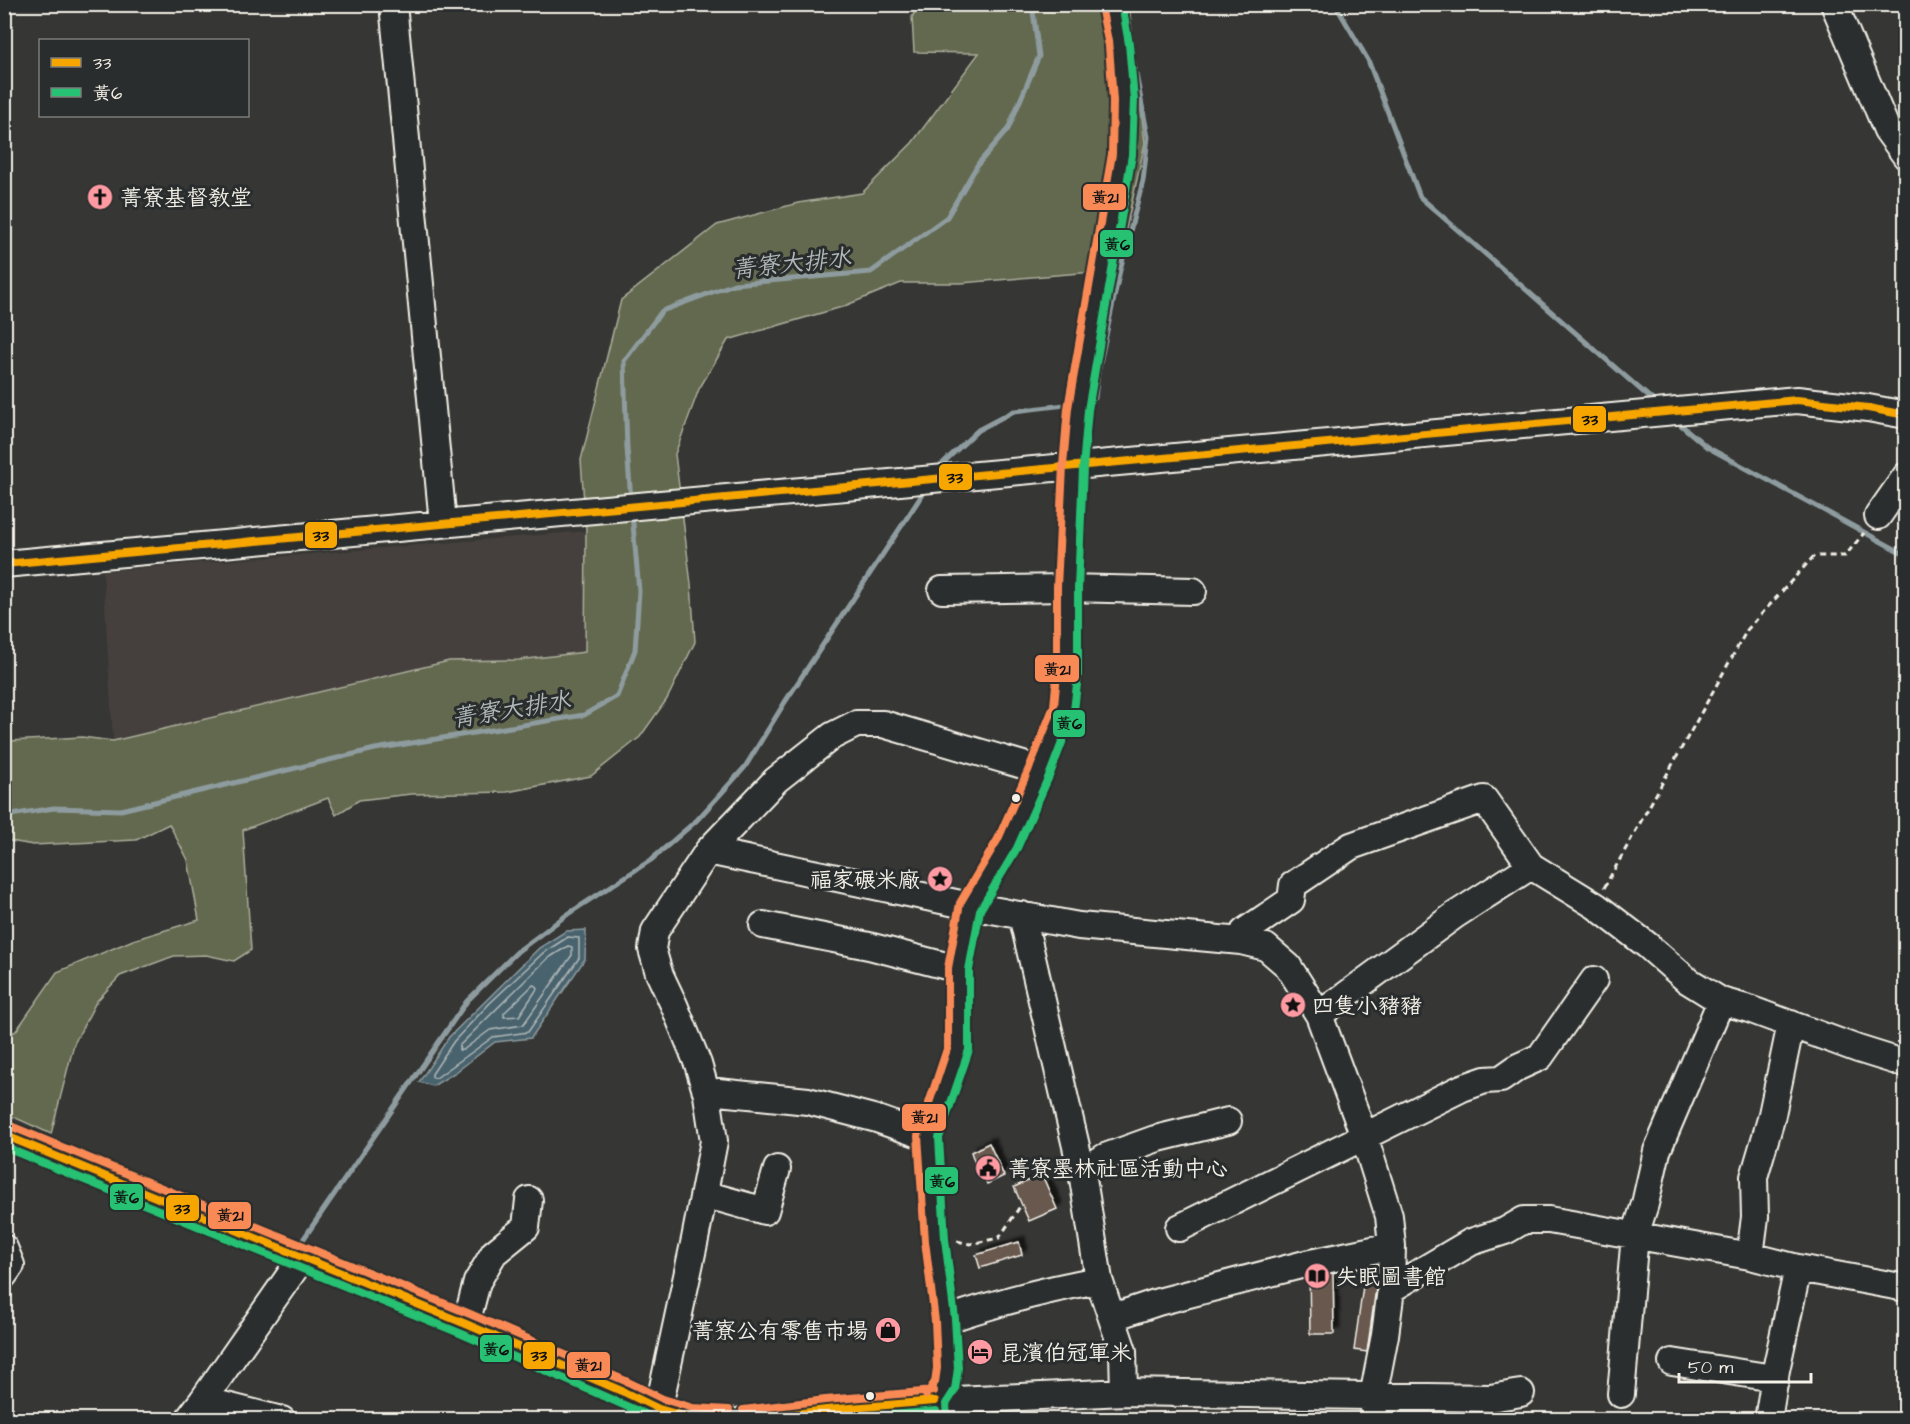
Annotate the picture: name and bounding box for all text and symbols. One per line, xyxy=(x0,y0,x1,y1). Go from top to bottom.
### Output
legend xyxy=(39,39,249,117)
text: 33 xyxy=(93,51,111,76)
text: 黃6 xyxy=(93,81,122,106)
church icon: 菁寮基督教堂 xyxy=(85,182,115,212)
place label: 菁寮基督教堂 xyxy=(120,183,252,214)
line badge: 黃21 xyxy=(1082,183,1127,211)
text: 黃21 xyxy=(1091,187,1120,209)
line badge: 黃6 xyxy=(1099,229,1134,258)
text: 黃6 xyxy=(1104,234,1130,256)
water label: 菁寮大排水 xyxy=(730,241,854,287)
line badge: 33 xyxy=(1572,405,1607,433)
text: 33 xyxy=(1581,409,1599,431)
line badge: 33 xyxy=(938,463,973,491)
text: 33 xyxy=(946,467,964,489)
line badge: 33 xyxy=(304,521,338,549)
text: 33 xyxy=(312,525,330,547)
line badge: 黃21 xyxy=(1034,654,1080,683)
text: 黃21 xyxy=(1043,659,1072,681)
water label: 菁寮大排水 xyxy=(449,684,574,736)
line badge: 黃6 xyxy=(1052,709,1086,738)
text: 黃6 xyxy=(1056,713,1082,735)
unlabelled marker xyxy=(1010,792,1022,804)
place icon: 福家碾米廠 xyxy=(925,864,955,894)
place label: 福家碾米廠 xyxy=(810,865,920,896)
place icon: 四隻小豬豬 xyxy=(1278,990,1308,1020)
place label: 四隻小豬豬 xyxy=(1312,991,1422,1022)
line badge: 黃21 xyxy=(901,1103,947,1132)
text: 黃21 xyxy=(910,1107,939,1129)
public building icon: 菁寮墨林社區活動中心 xyxy=(973,1153,1003,1183)
place label: 菁寮墨林社區活動中心 xyxy=(1008,1154,1228,1185)
line badge: 黃6 xyxy=(924,1166,959,1195)
text: 黃6 xyxy=(929,1171,955,1193)
line badge: 黃6 xyxy=(109,1183,144,1211)
text: 黃6 xyxy=(113,1187,139,1209)
line badge: 33 xyxy=(165,1194,200,1222)
text: 33 xyxy=(173,1198,191,1220)
line badge: 黃21 xyxy=(207,1201,252,1230)
text: 黃21 xyxy=(216,1205,245,1227)
library icon: 失眠圖書館 xyxy=(1302,1261,1332,1291)
place label: 失眠圖書館 xyxy=(1336,1262,1446,1293)
shop icon: 菁寮公有零售市場 xyxy=(873,1315,903,1345)
place label: 菁寮公有零售市場 xyxy=(692,1316,868,1347)
line badge: 黃6 xyxy=(479,1334,513,1363)
hotel icon: 昆濱伯冠軍米 xyxy=(965,1337,995,1367)
place label: 昆濱伯冠軍米 xyxy=(1000,1338,1132,1369)
text: 黃6 xyxy=(483,1339,509,1361)
line badge: 33 xyxy=(522,1341,556,1370)
text: 33 xyxy=(530,1345,548,1367)
scale bar xyxy=(1679,1346,1811,1384)
line badge: 黃21 xyxy=(566,1351,611,1379)
text: 黃21 xyxy=(574,1355,603,1377)
text: 50 m xyxy=(1688,1355,1733,1380)
unlabelled marker xyxy=(864,1390,876,1402)

